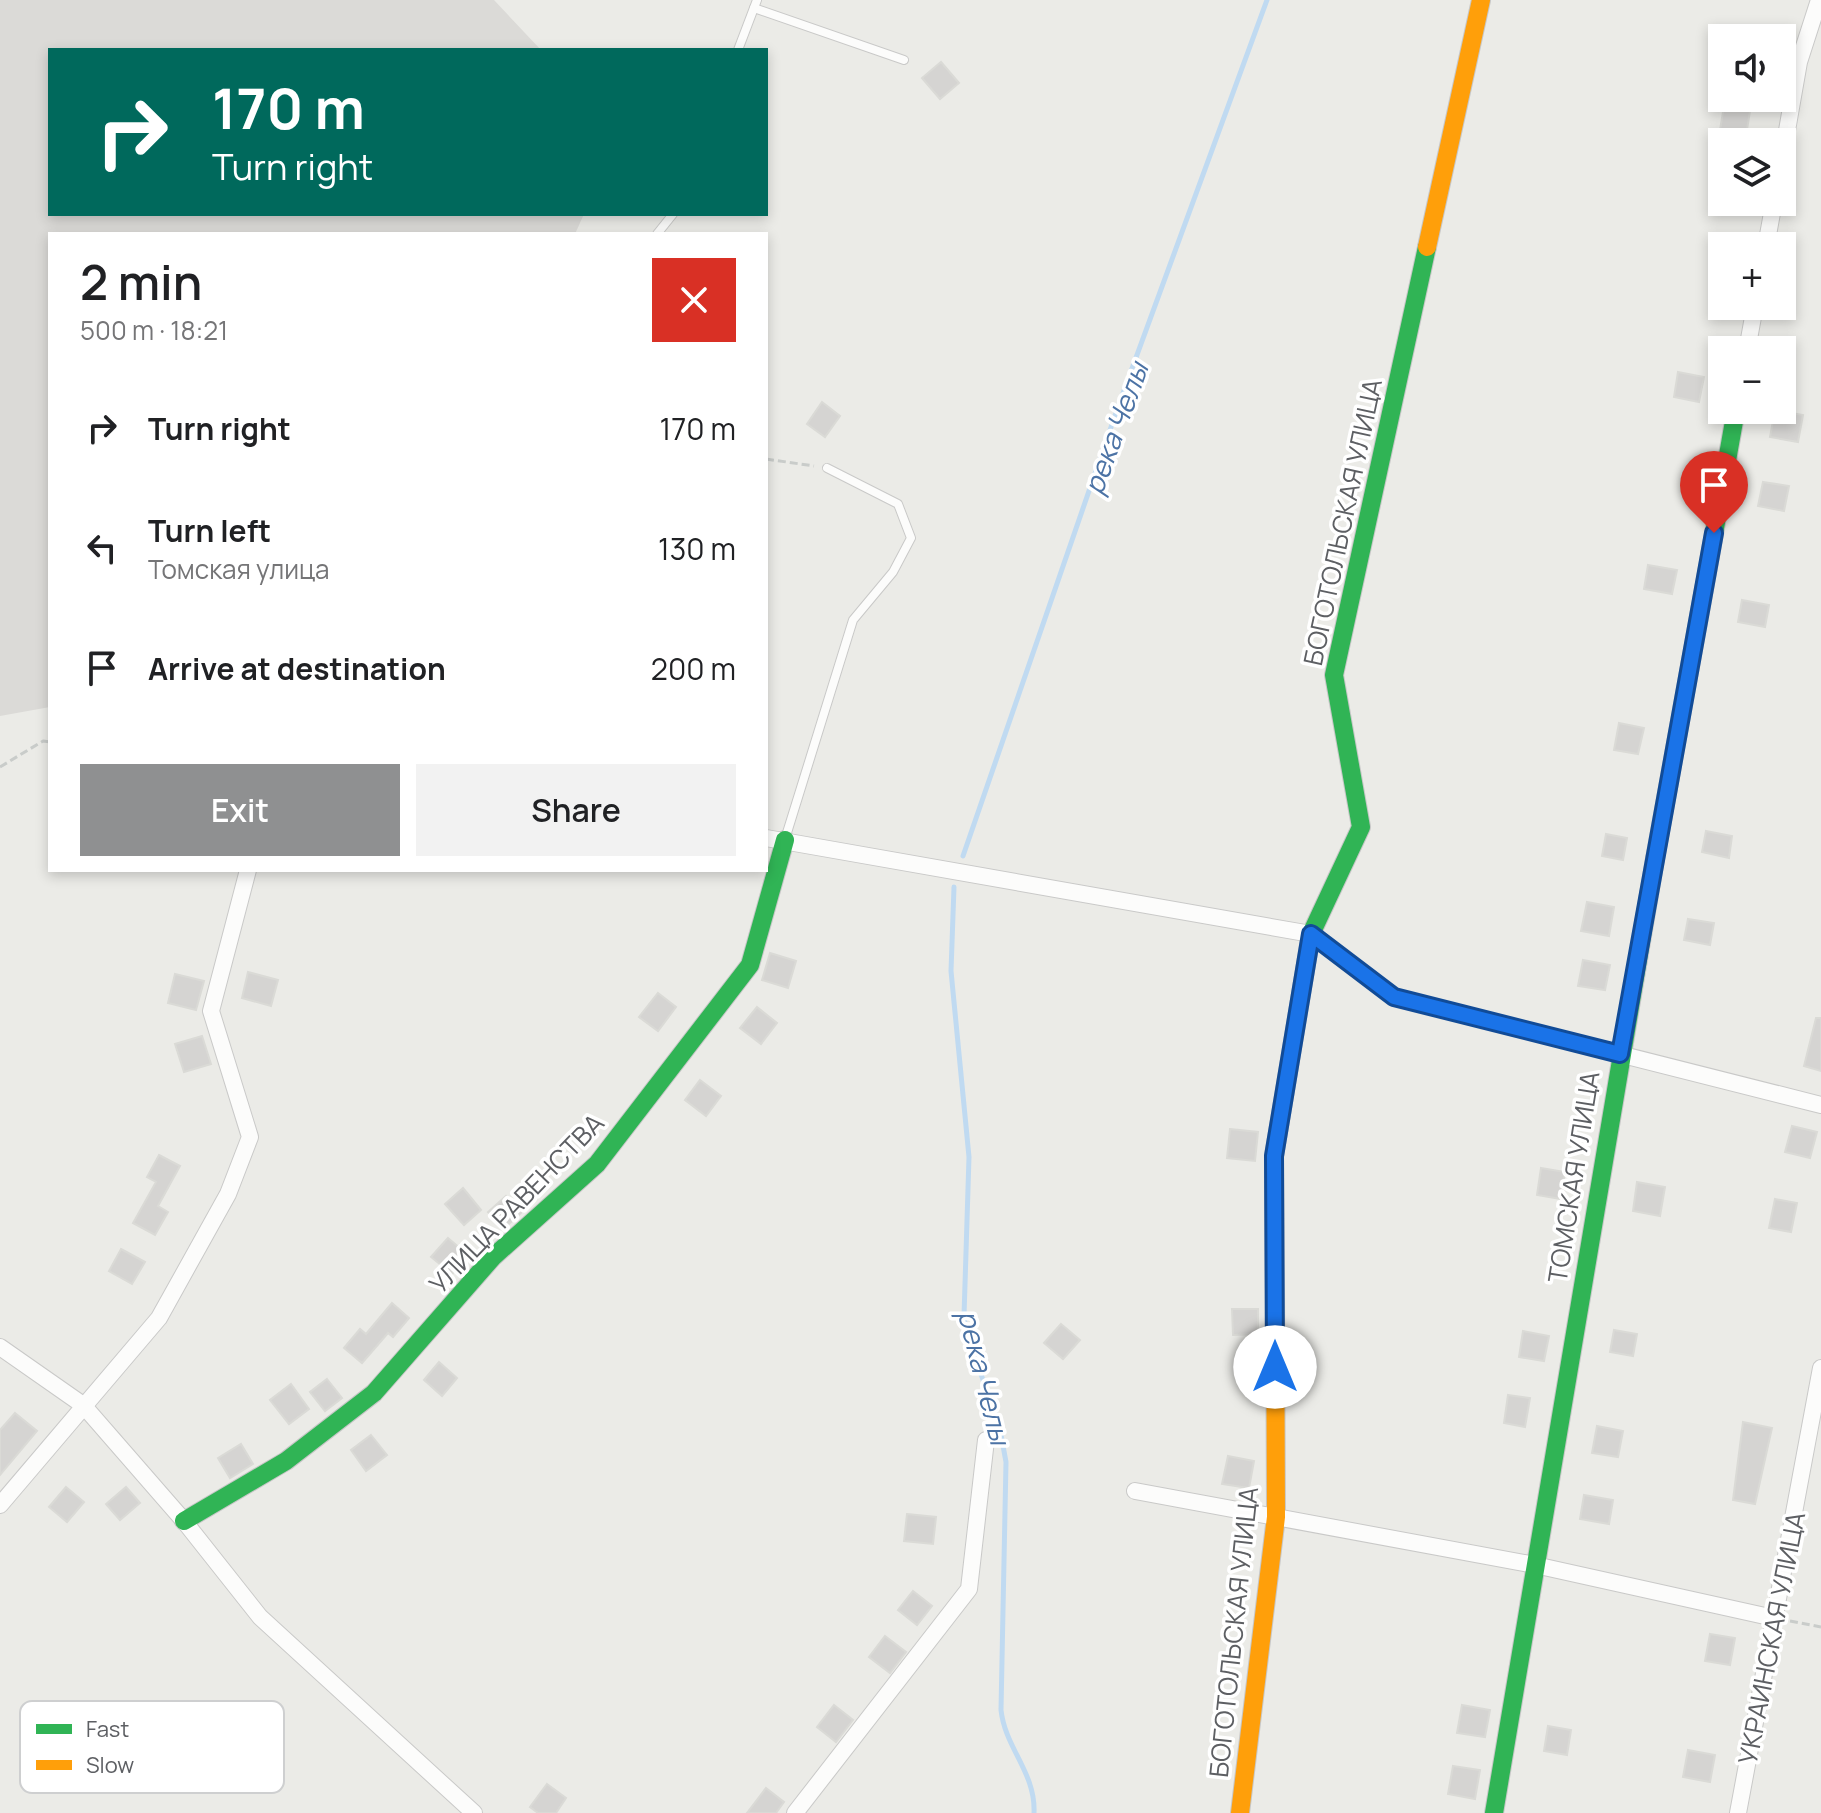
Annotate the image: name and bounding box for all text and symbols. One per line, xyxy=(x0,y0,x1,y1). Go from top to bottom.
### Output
map controls xyxy=(1708,24,1796,424)
button: sound xyxy=(1708,24,1796,112)
text: 170 m xyxy=(212,69,365,146)
icon: right xyxy=(80,80,184,184)
button: layers xyxy=(1708,128,1796,216)
text: Turn right xyxy=(212,142,373,191)
button: + xyxy=(1708,232,1796,320)
text: 2 min xyxy=(80,249,202,314)
button: close xyxy=(652,258,736,342)
text: 500 m · 18:21 xyxy=(80,312,228,348)
button: − xyxy=(1708,336,1796,424)
water label: река Челы xyxy=(1074,355,1157,499)
street label: БОГОТОЛЬСКАЯ УЛИЦА xyxy=(1294,375,1390,669)
icon: right xyxy=(80,406,124,450)
text: Turn right xyxy=(148,408,291,449)
text: 170 m xyxy=(659,408,736,449)
pin xyxy=(1680,451,1748,533)
icon: arrive xyxy=(1692,463,1736,507)
text: Turn left xyxy=(148,510,271,551)
icon: left xyxy=(80,526,124,570)
text: 130 m xyxy=(658,528,736,569)
text: Томская улица xyxy=(148,551,330,587)
icon: arrive xyxy=(80,646,124,690)
text: Arrive at destination xyxy=(148,648,446,689)
text: 200 m xyxy=(651,648,736,689)
button: Exit xyxy=(80,764,400,856)
button: Share xyxy=(416,764,736,856)
street label: ТОМСКАЯ УЛИЦА xyxy=(1539,1069,1607,1285)
street label: УЛИЦА РАВЕНСТВА xyxy=(421,1105,611,1301)
water label: река Челы xyxy=(950,1306,1021,1450)
position arrow xyxy=(1233,1325,1317,1409)
street label: БОГОТОЛЬСКАЯ УЛИЦА xyxy=(1200,1485,1266,1779)
street label: УКРАИНСКАЯ УЛИЦА xyxy=(1729,1509,1813,1767)
legend xyxy=(20,1701,284,1793)
text: Fast xyxy=(86,1714,129,1744)
text: Slow xyxy=(86,1750,134,1780)

